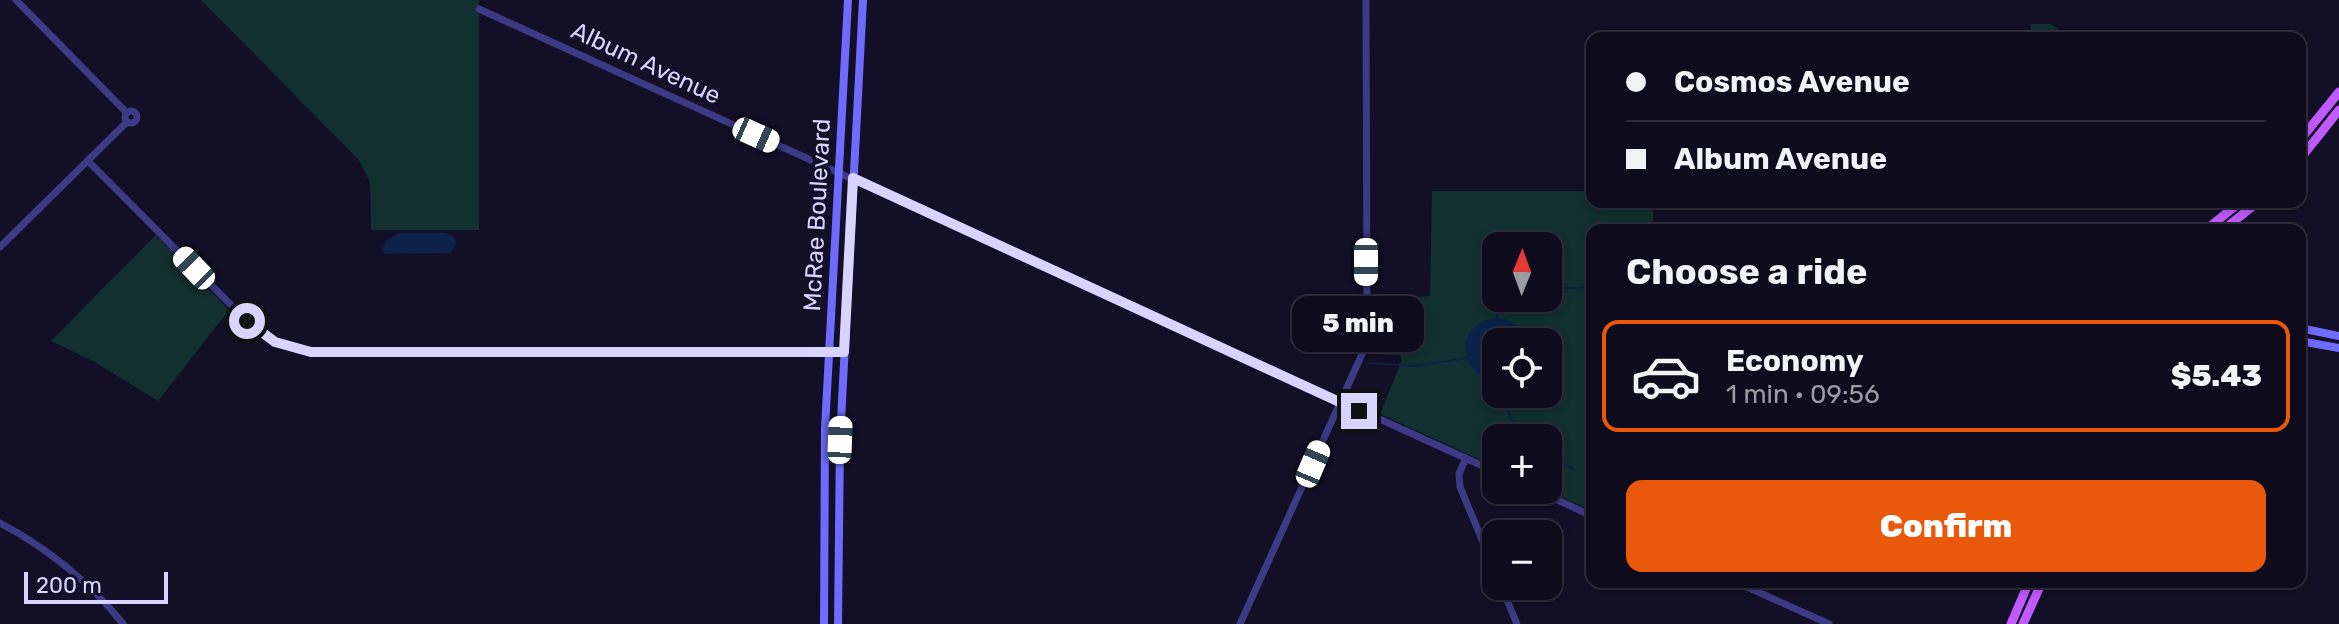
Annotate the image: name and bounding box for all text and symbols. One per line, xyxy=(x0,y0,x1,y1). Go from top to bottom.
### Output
street label: Album Avenue xyxy=(567,16,725,110)
text: Cosmos Avenue xyxy=(1674,64,1910,100)
car xyxy=(729,114,783,156)
street label: McRae Boulevard xyxy=(798,118,836,312)
text: Album Avenue xyxy=(1674,141,1887,177)
north arrow xyxy=(1482,232,1562,312)
map controls xyxy=(1482,232,1562,600)
car xyxy=(1354,238,1378,286)
car xyxy=(169,242,219,294)
text: Choose a ride xyxy=(1626,250,1867,293)
callout: 5 min xyxy=(1293,295,1425,351)
route start xyxy=(229,303,265,339)
text: 5 min xyxy=(1322,308,1394,339)
button: locate xyxy=(1482,328,1562,408)
icon: car xyxy=(1630,340,1702,412)
text: Economy xyxy=(1726,343,1864,379)
text: $5.43 xyxy=(2171,358,2262,394)
text: 1 min · 09:56 xyxy=(1726,379,1880,410)
route end xyxy=(1341,393,1377,429)
car xyxy=(827,416,853,464)
button: + xyxy=(1482,424,1562,504)
car xyxy=(1293,437,1333,491)
button: Confirm xyxy=(1626,480,2266,572)
button: − xyxy=(1482,520,1562,600)
scale bar xyxy=(24,568,168,604)
text: 200 m xyxy=(36,572,102,599)

